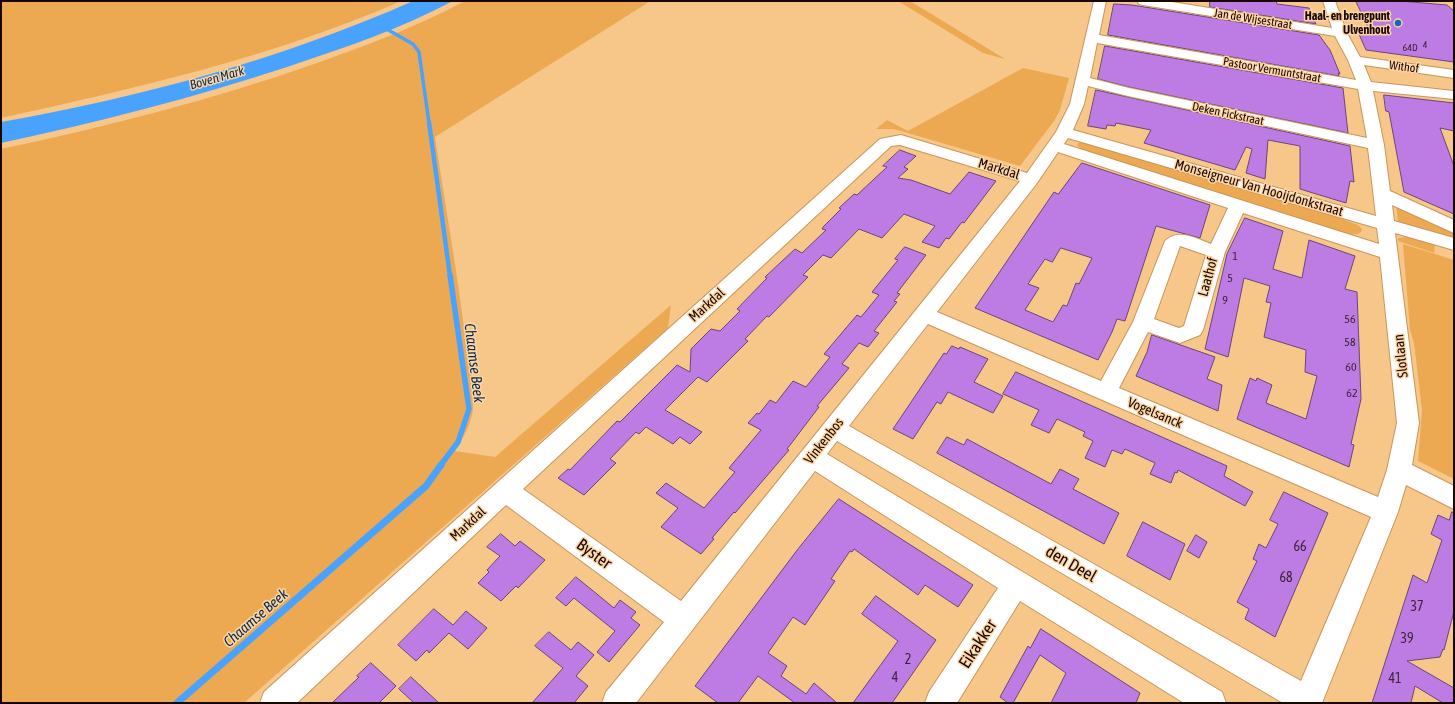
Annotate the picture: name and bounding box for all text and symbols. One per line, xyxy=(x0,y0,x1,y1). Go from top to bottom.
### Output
street label: Jan de Wijsestraat xyxy=(1213,6,1293,32)
place label: Haal- en brengpunt Ulvenhout xyxy=(1305,9,1390,37)
marker: Haal- en brengpunt Ulvenhout xyxy=(1393,18,1403,28)
house number: 4 xyxy=(1423,39,1427,51)
house number: 64D xyxy=(1403,42,1417,54)
street label: Pastoor Vermuntstraat xyxy=(1222,54,1322,86)
street label: Withof xyxy=(1388,58,1420,76)
water label: Boven Mark xyxy=(188,63,246,93)
street label: Deken Fickstraat xyxy=(1191,99,1265,129)
street label: Markdal xyxy=(976,155,1022,183)
street label: Monseigneur Van Hooijdonkstraat xyxy=(1173,156,1345,220)
house number: 1 xyxy=(1232,249,1238,263)
street label: Laathof xyxy=(1195,256,1221,298)
house number: 5 xyxy=(1227,271,1233,285)
street label: Markdal xyxy=(685,284,729,326)
house number: 9 xyxy=(1222,293,1228,307)
house number: 56 xyxy=(1344,312,1356,326)
water label: Chaamse Beek xyxy=(460,322,488,404)
street label: Slotlaan xyxy=(1390,333,1412,379)
house number: 58 xyxy=(1344,335,1356,349)
house number: 60 xyxy=(1345,360,1357,374)
house number: 62 xyxy=(1346,386,1358,400)
street label: Vogelsanck xyxy=(1125,394,1185,432)
street label: Vinkenbos xyxy=(801,415,847,467)
street label: Markdal xyxy=(447,503,489,545)
street label: Byster xyxy=(572,534,616,574)
house number: 66 xyxy=(1293,539,1307,555)
street label: den Deel xyxy=(1042,541,1100,587)
house number: 68 xyxy=(1279,570,1293,586)
water label: Chaamse Beek xyxy=(220,585,292,651)
house number: 37 xyxy=(1410,599,1424,615)
street label: Eikakker xyxy=(955,616,1001,672)
house number: 39 xyxy=(1400,631,1414,647)
house number: 2 xyxy=(905,652,911,668)
house number: 4 xyxy=(892,670,898,686)
house number: 41 xyxy=(1388,671,1402,687)

